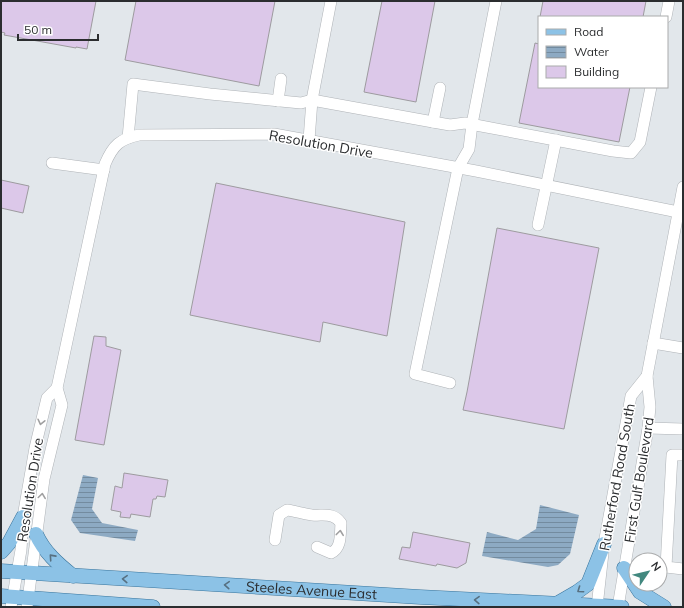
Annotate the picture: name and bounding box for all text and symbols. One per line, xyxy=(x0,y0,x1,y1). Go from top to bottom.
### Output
scale bar xyxy=(18,16,98,42)
legend xyxy=(538,16,668,88)
text: 50 m xyxy=(24,22,52,37)
text: Road xyxy=(574,24,603,39)
text: Water xyxy=(574,44,610,59)
text: Building xyxy=(574,64,619,79)
street label: Resolution Drive xyxy=(268,126,374,162)
street label: Rutherford Road South xyxy=(595,402,639,552)
street label: First Gulf Boulevard xyxy=(620,416,658,544)
one-way arrow xyxy=(37,418,46,425)
street label: Resolution Drive xyxy=(13,437,47,543)
one-way arrow xyxy=(37,492,46,499)
one-way arrow xyxy=(335,530,344,536)
north arrow xyxy=(628,552,668,592)
one-way arrow xyxy=(49,554,57,562)
text: N xyxy=(648,559,664,574)
one-way arrow xyxy=(122,574,128,583)
street label: Steeles Avenue East xyxy=(245,577,378,603)
one-way arrow xyxy=(224,580,230,589)
one-way arrow xyxy=(577,585,584,592)
one-way arrow xyxy=(474,595,480,604)

